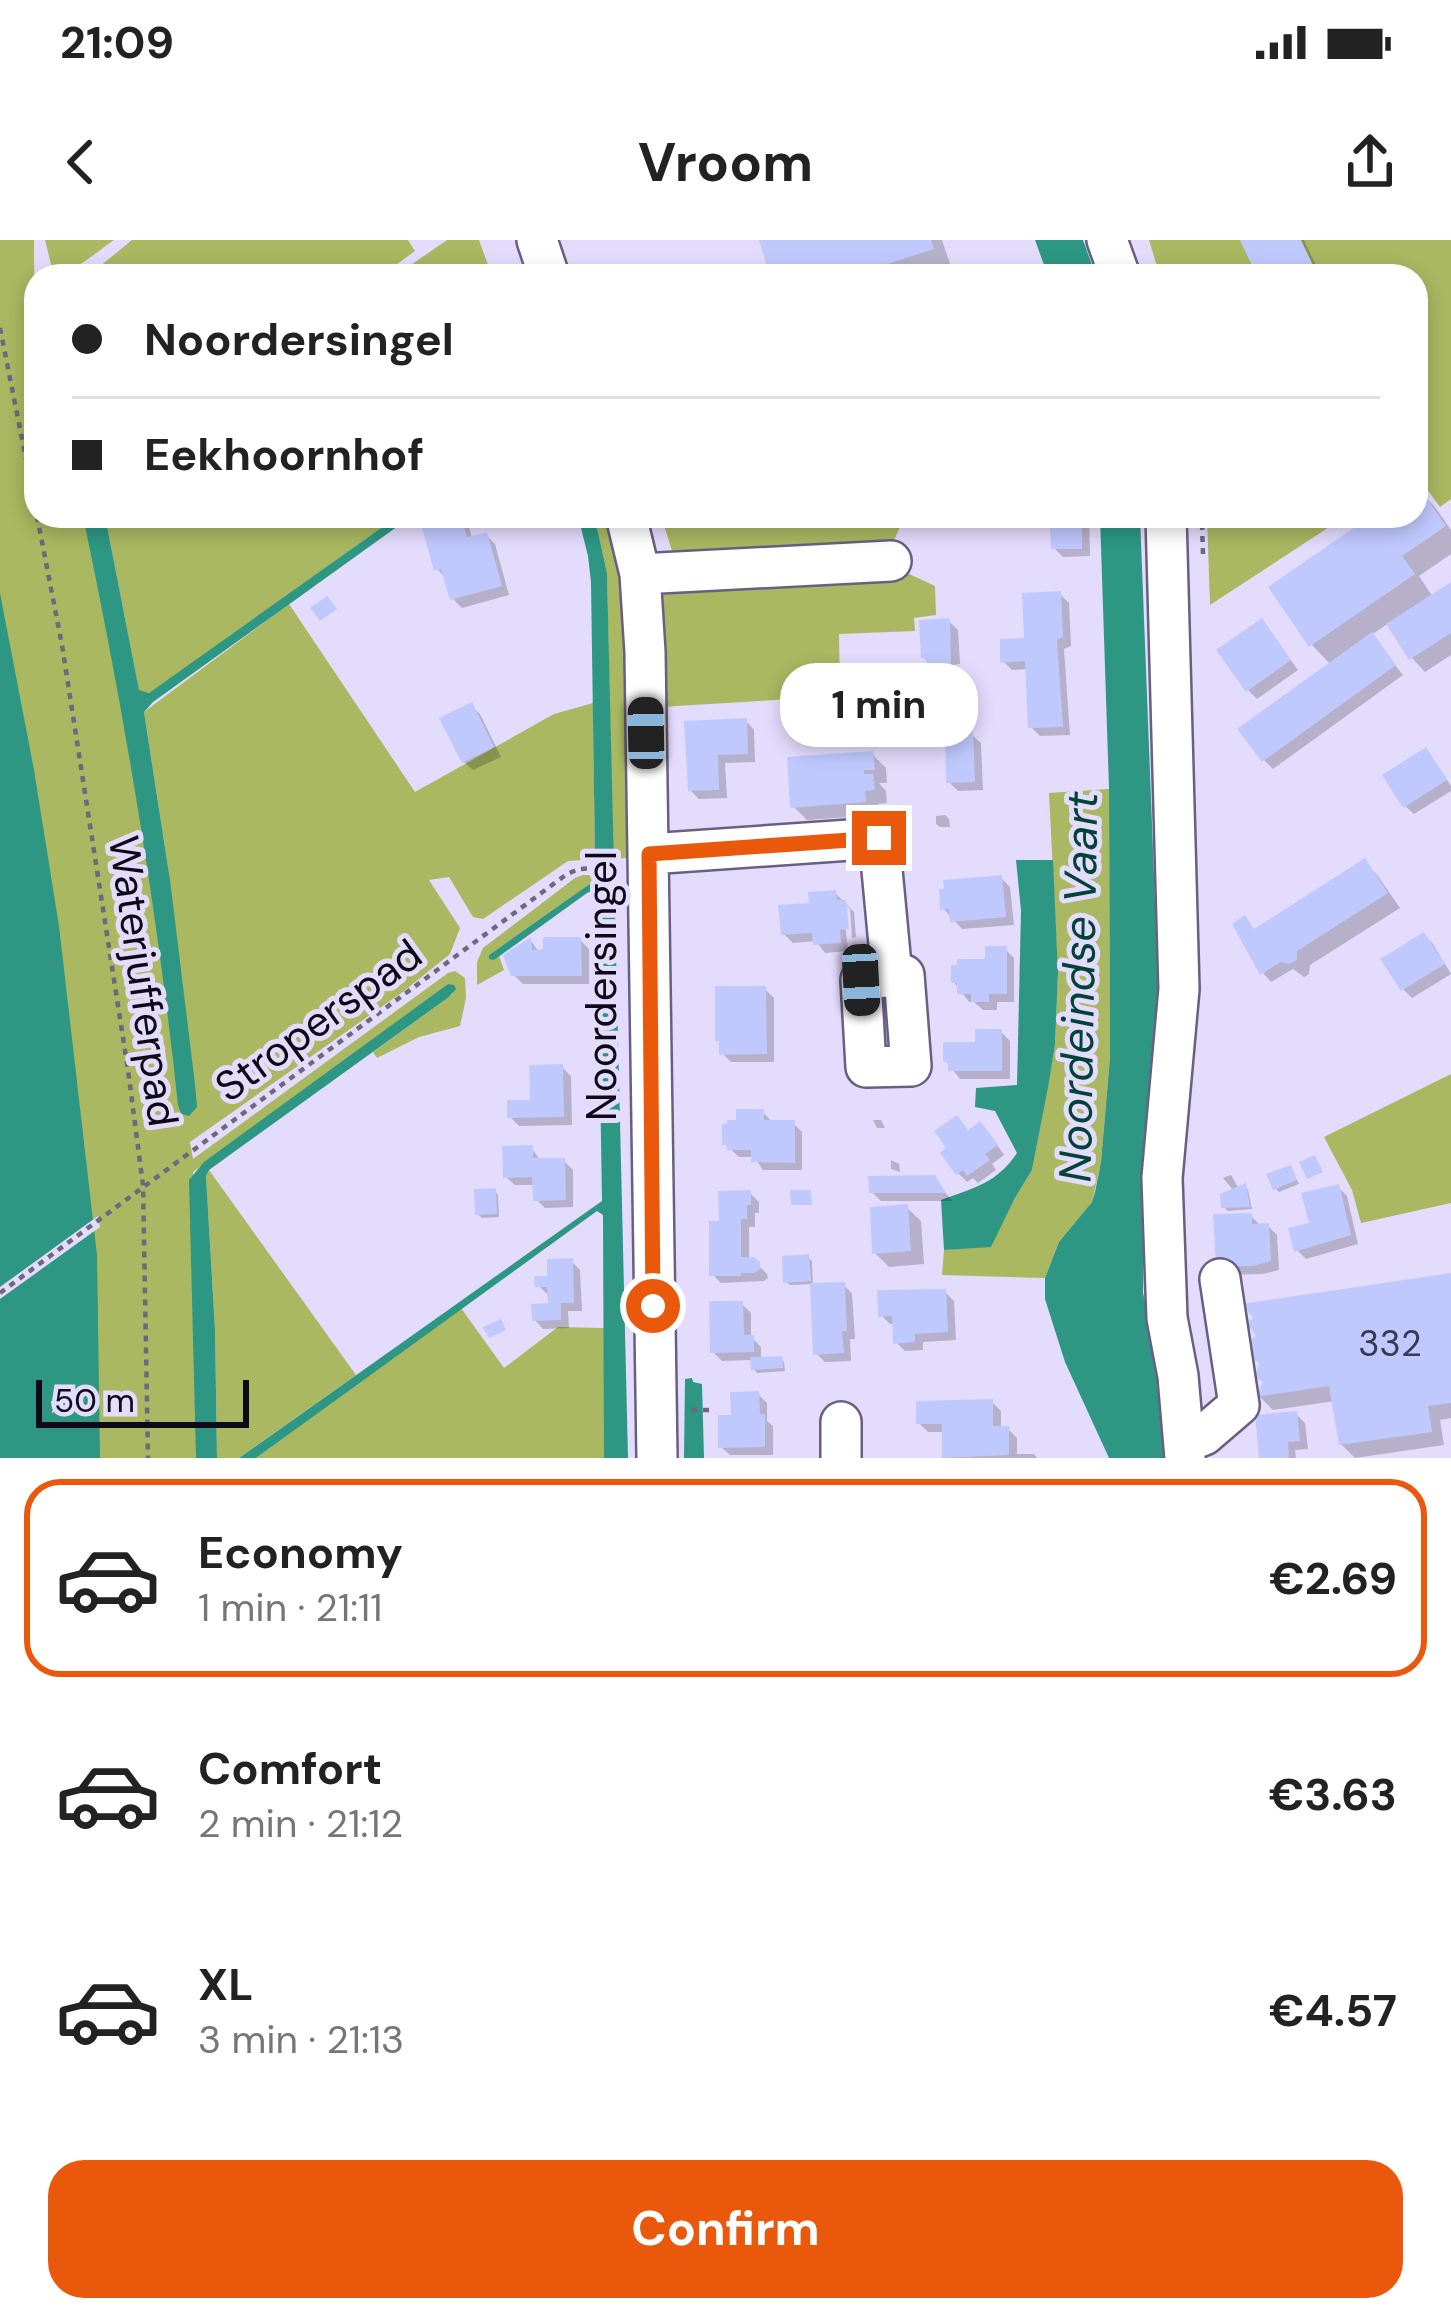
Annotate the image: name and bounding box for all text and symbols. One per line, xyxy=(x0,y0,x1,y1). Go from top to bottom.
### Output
text: 21:09 xyxy=(60,13,174,72)
text: Vroom xyxy=(638,127,813,198)
icon: back xyxy=(48,129,114,195)
icon: share xyxy=(1337,129,1403,195)
text: Noordersingel xyxy=(144,310,454,369)
text: Eekhoornhof xyxy=(144,425,424,484)
callout: 1 min xyxy=(780,664,978,748)
text: 1 min xyxy=(832,679,926,730)
car xyxy=(627,697,665,769)
water label: Noordeindse Vaart xyxy=(1046,790,1111,1183)
route end xyxy=(852,811,906,865)
street label: Waterjufferpad xyxy=(96,832,191,1130)
street label: Noordersingel xyxy=(574,851,629,1121)
street label: Stroperspad xyxy=(204,927,433,1114)
car xyxy=(841,943,881,1017)
route start xyxy=(626,1279,680,1333)
house number: 332 xyxy=(1358,1320,1422,1367)
scale bar xyxy=(36,1374,249,1427)
text: 50 m xyxy=(54,1379,135,1422)
text: Economy xyxy=(198,1523,403,1582)
icon: car xyxy=(54,1524,162,1632)
text: €2.69 xyxy=(1269,1549,1397,1608)
text: 1 min · 21:11 xyxy=(198,1582,382,1633)
text: Comfort xyxy=(198,1739,382,1798)
icon: car xyxy=(54,1740,162,1848)
text: €3.63 xyxy=(1269,1765,1397,1824)
text: 2 min · 21:12 xyxy=(198,1798,403,1849)
text: XL xyxy=(198,1955,253,2014)
icon: car xyxy=(54,1956,162,2064)
text: €4.57 xyxy=(1269,1981,1397,2040)
text: 3 min · 21:13 xyxy=(198,2014,404,2065)
button: Confirm xyxy=(48,2160,1403,2298)

